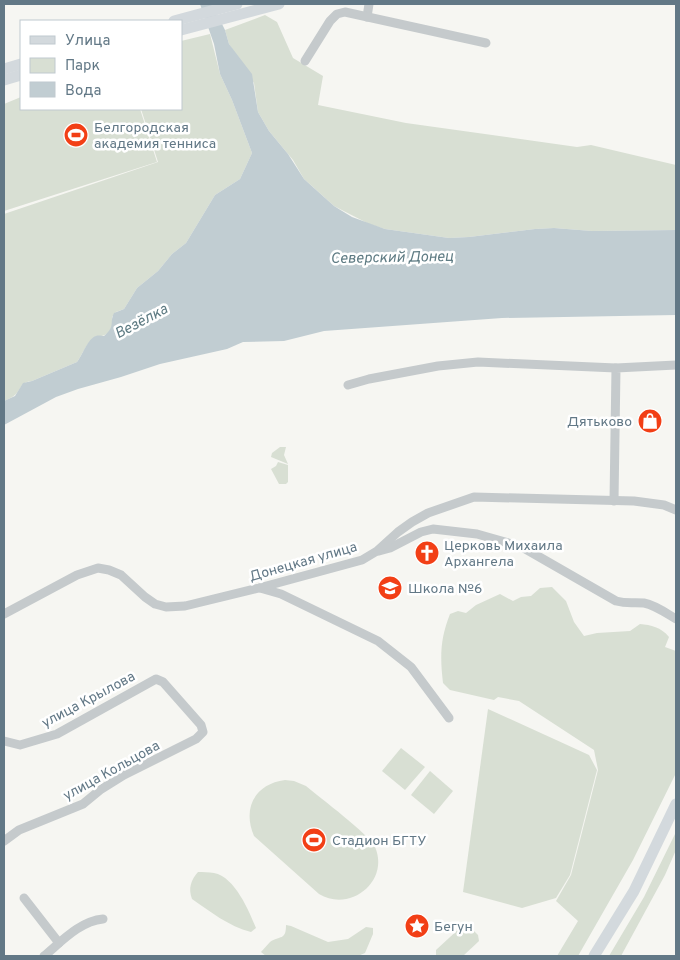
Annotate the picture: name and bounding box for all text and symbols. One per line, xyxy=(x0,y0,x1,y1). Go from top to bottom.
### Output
legend xyxy=(20,20,182,110)
text: Улица xyxy=(65,32,110,51)
text: Парк xyxy=(65,57,100,76)
text: Вода xyxy=(65,82,101,101)
place label: Белгородская академия тенниса xyxy=(94,120,216,153)
sports icon: Белгородская академия тенниса xyxy=(63,122,89,148)
water label: Северский Донец xyxy=(330,248,454,269)
water label: Везёлка xyxy=(112,300,172,344)
shop icon: Дятьково xyxy=(637,408,663,434)
place label: Дятьково xyxy=(567,414,632,431)
place label: Церковь Михаила Архангела xyxy=(444,538,563,571)
street label: Донецкая улица xyxy=(248,539,359,586)
church icon: Церковь Михаила Архангела xyxy=(414,540,440,566)
school or university icon: Школа №6 xyxy=(377,575,403,601)
place label: Школа №6 xyxy=(408,581,482,598)
street label: улица Крылова xyxy=(39,669,138,732)
street label: улица Кольцова xyxy=(60,738,163,805)
sports icon: Стадион БГТУ xyxy=(301,827,327,853)
place label: Стадион БГТУ xyxy=(332,833,426,850)
place icon: Бегун xyxy=(404,913,430,939)
place label: Бегун xyxy=(434,919,473,936)

